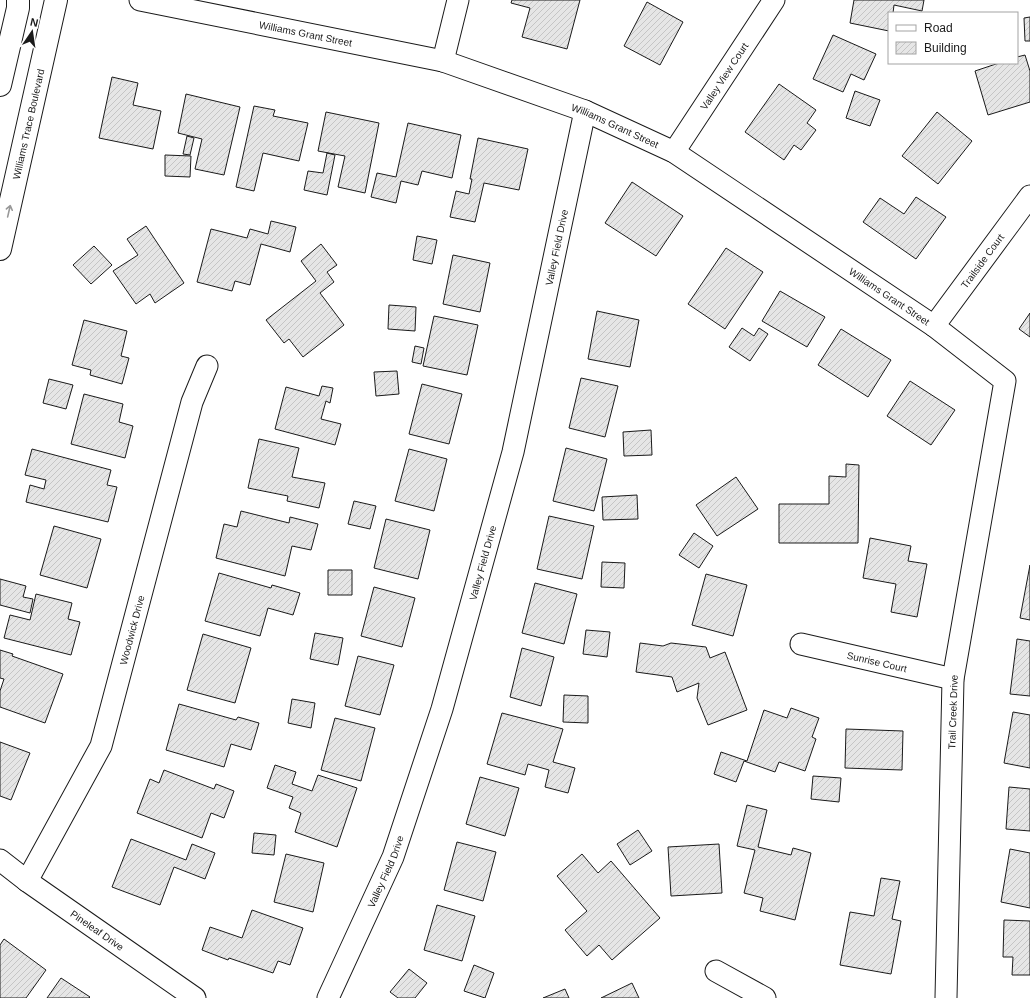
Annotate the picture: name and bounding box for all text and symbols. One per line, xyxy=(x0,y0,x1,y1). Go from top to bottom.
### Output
north arrow xyxy=(12,12,52,52)
legend xyxy=(888,12,1018,64)
text: N xyxy=(29,16,40,29)
street label: Williams Grant Street xyxy=(258,19,353,48)
text: Road xyxy=(924,21,953,35)
street label: Valley View Court xyxy=(698,40,750,112)
text: Building xyxy=(924,41,967,55)
street label: Williams Trace Boulevard xyxy=(10,68,46,180)
street label: Williams Grant Street xyxy=(570,101,661,150)
one-way arrow xyxy=(5,205,13,218)
street label: Valley Field Drive xyxy=(543,208,570,286)
street label: Trailside Court xyxy=(958,231,1006,290)
street label: Williams Grant Street xyxy=(847,265,932,327)
street label: Valley Field Drive xyxy=(467,524,498,601)
street label: Woodwick Drive xyxy=(117,594,146,666)
street label: Sunrise Court xyxy=(846,649,908,674)
street label: Trail Creek Drive xyxy=(946,674,960,749)
street label: Valley Field Drive xyxy=(365,834,405,909)
street label: Pineleaf Drive xyxy=(69,908,126,953)

